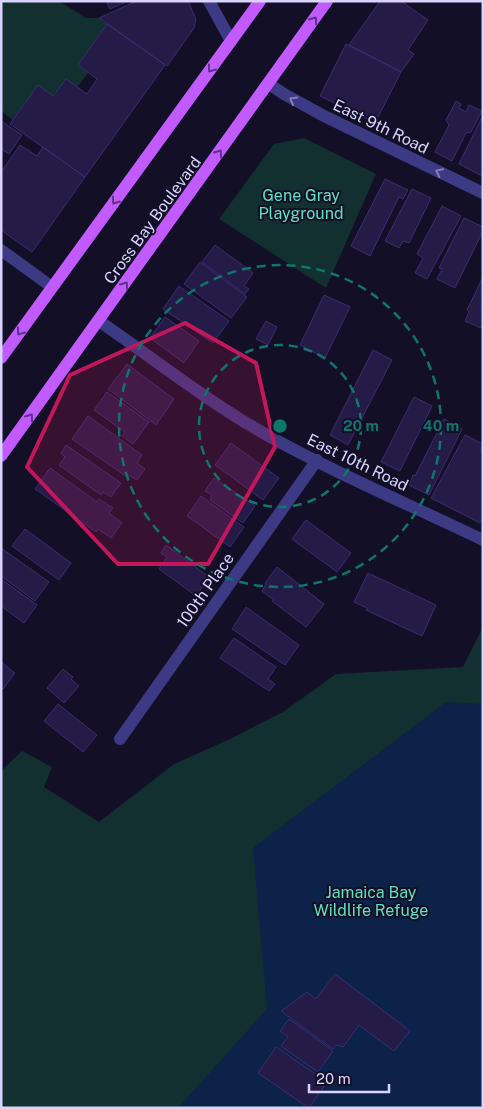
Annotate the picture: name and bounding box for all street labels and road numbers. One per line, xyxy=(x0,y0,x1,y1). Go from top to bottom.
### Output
street label: East 9th Road xyxy=(330,95,432,158)
street label: Cross Bay Boulevard xyxy=(100,153,205,288)
street label: East 10th Road xyxy=(304,430,411,495)
street label: 100th Place xyxy=(173,549,238,631)

